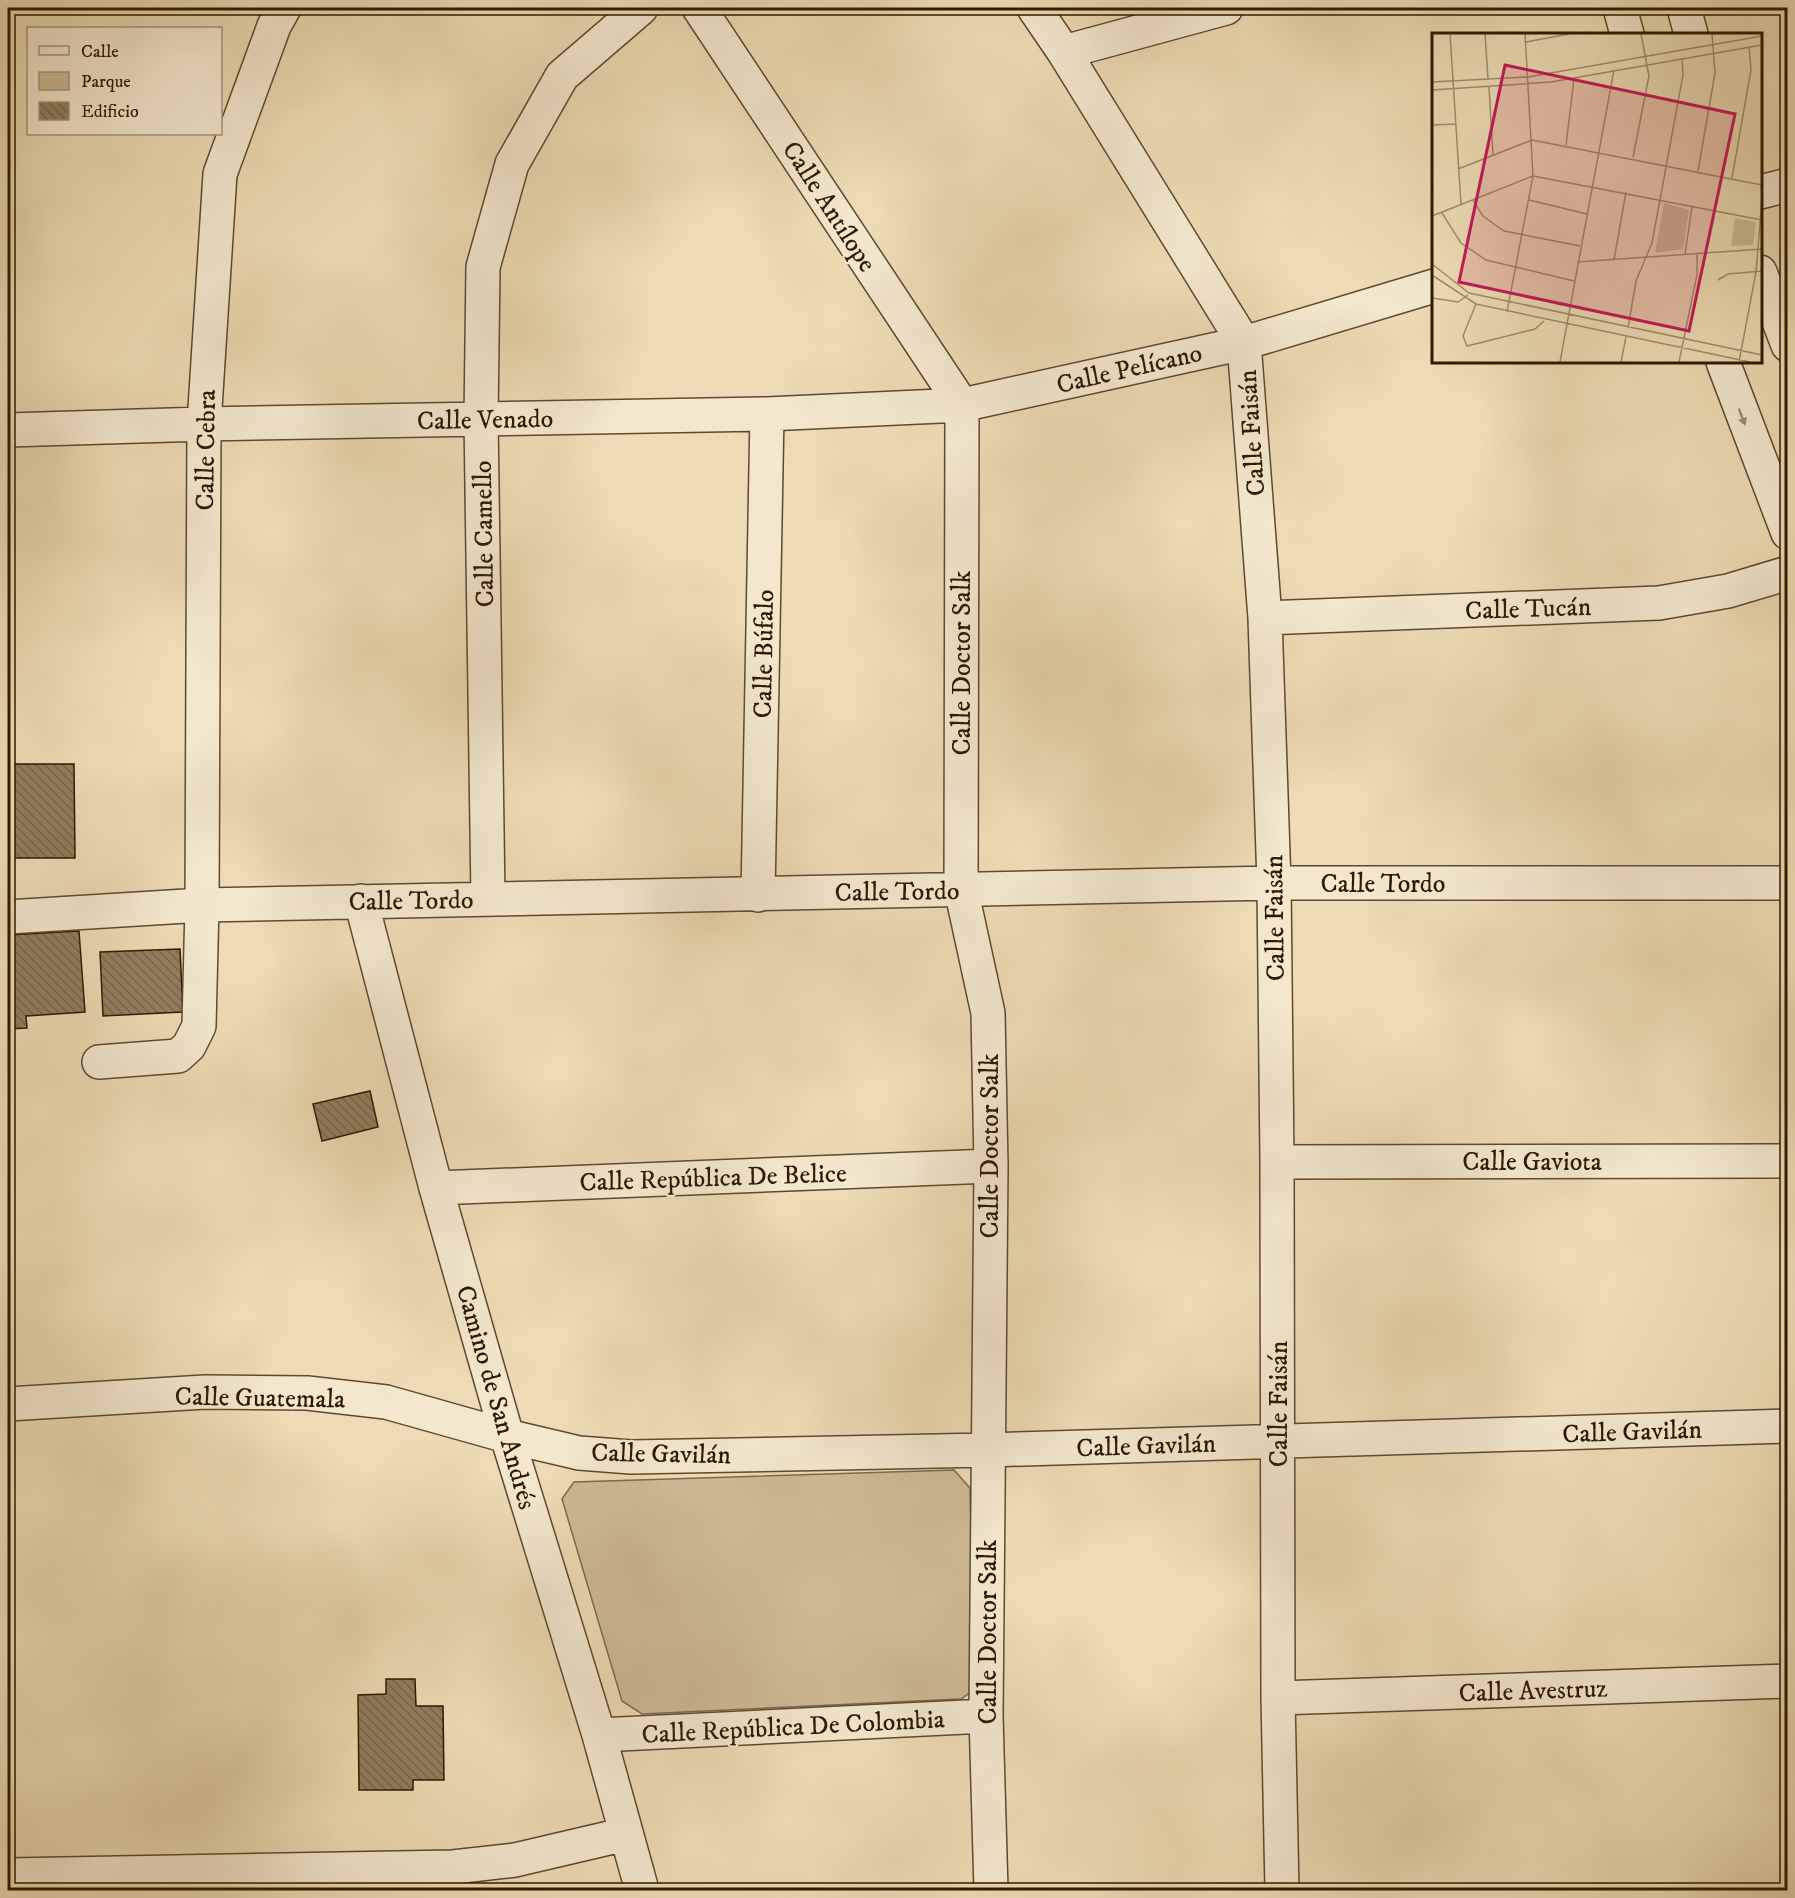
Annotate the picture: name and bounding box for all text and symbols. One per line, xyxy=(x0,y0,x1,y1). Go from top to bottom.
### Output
legend xyxy=(27,27,222,135)
inset map xyxy=(1432,33,1762,363)
text: Calle xyxy=(81,41,119,63)
text: Parque xyxy=(81,71,131,93)
text: Edificio xyxy=(81,101,139,123)
street label: Calle Antílope xyxy=(774,135,883,278)
street label: Calle Pelícano xyxy=(1053,337,1205,402)
street label: Calle Faisán xyxy=(1232,368,1273,497)
street label: Calle Cebra xyxy=(189,389,224,511)
street label: Calle Venado xyxy=(417,403,553,438)
one-way arrow xyxy=(1738,408,1748,426)
street label: Calle Camello xyxy=(467,460,502,608)
street label: Calle Doctor Salk xyxy=(946,570,979,755)
street label: Calle Búfalo xyxy=(747,589,782,719)
street label: Calle Tucán xyxy=(1464,591,1592,628)
street label: Calle Faisán xyxy=(1258,854,1293,981)
street label: Calle Tordo xyxy=(1321,868,1445,901)
street label: Calle Tordo xyxy=(834,875,960,910)
street label: Calle Tordo xyxy=(348,884,474,919)
street label: Calle Doctor Salk xyxy=(974,1053,1007,1238)
street label: Calle Gaviota xyxy=(1462,1146,1602,1179)
street label: Calle República De Belice xyxy=(579,1157,847,1200)
street label: Camino de San Andrés xyxy=(448,1282,543,1513)
street label: Calle Faisán xyxy=(1263,1340,1296,1467)
street label: Calle Guatemala xyxy=(174,1381,346,1416)
street label: Calle Gavilán xyxy=(1562,1414,1703,1451)
street label: Calle Gavilán xyxy=(1076,1428,1217,1465)
street label: Calle Gavilán xyxy=(591,1437,732,1472)
street label: Calle Doctor Salk xyxy=(972,1539,1005,1724)
street label: Calle Avestruz xyxy=(1458,1672,1608,1711)
street label: Calle República De Colombia xyxy=(641,1703,945,1752)

